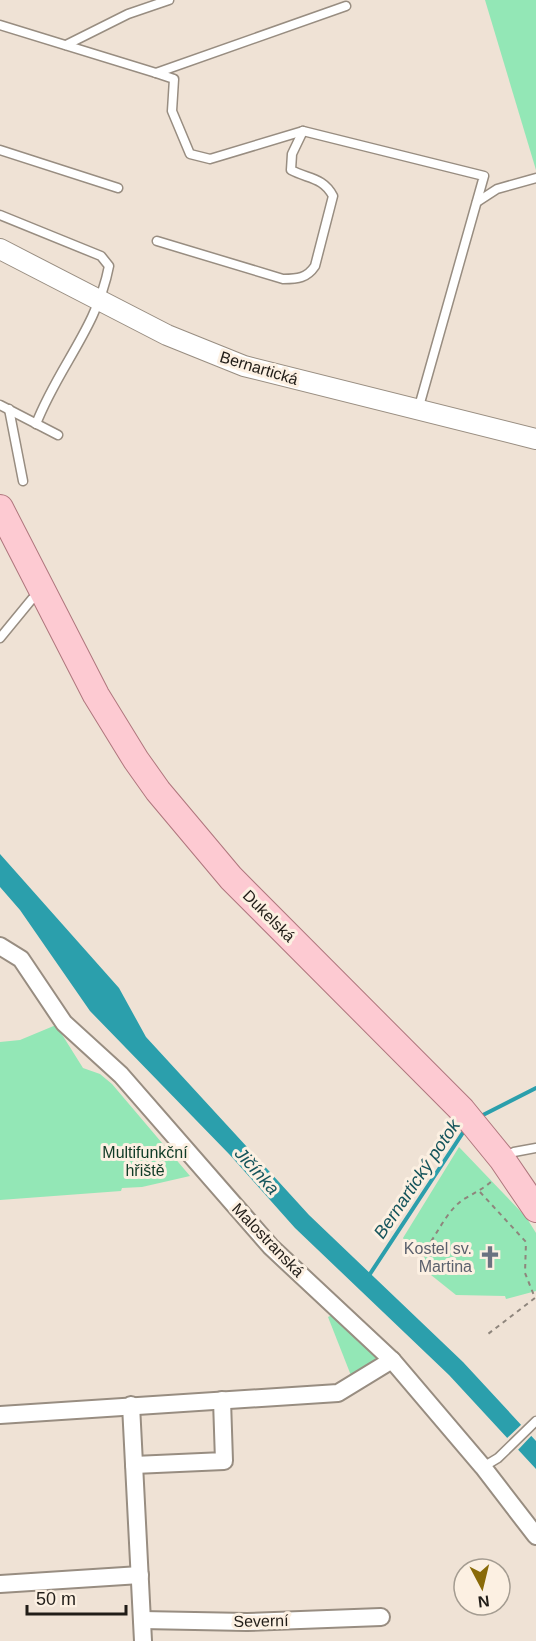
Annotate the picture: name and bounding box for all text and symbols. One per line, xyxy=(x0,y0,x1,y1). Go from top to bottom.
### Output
street label: Bernartická xyxy=(218,348,300,388)
street label: Dukelská xyxy=(240,887,298,945)
water label: Bernartický potok xyxy=(370,1115,465,1242)
water label: Jičínka xyxy=(230,1143,283,1199)
park label: Multifunkční hřiště xyxy=(102,1144,188,1179)
street label: Malostranská xyxy=(229,1200,307,1280)
place label: Kostel sv. Martina xyxy=(404,1240,472,1275)
church icon: Kostel sv. Martina xyxy=(477,1244,503,1270)
north arrow xyxy=(452,1557,512,1617)
scale bar xyxy=(27,1578,126,1616)
text: 50 m xyxy=(36,1589,76,1609)
text: N xyxy=(477,1592,491,1611)
street label: Severní xyxy=(233,1612,289,1630)

